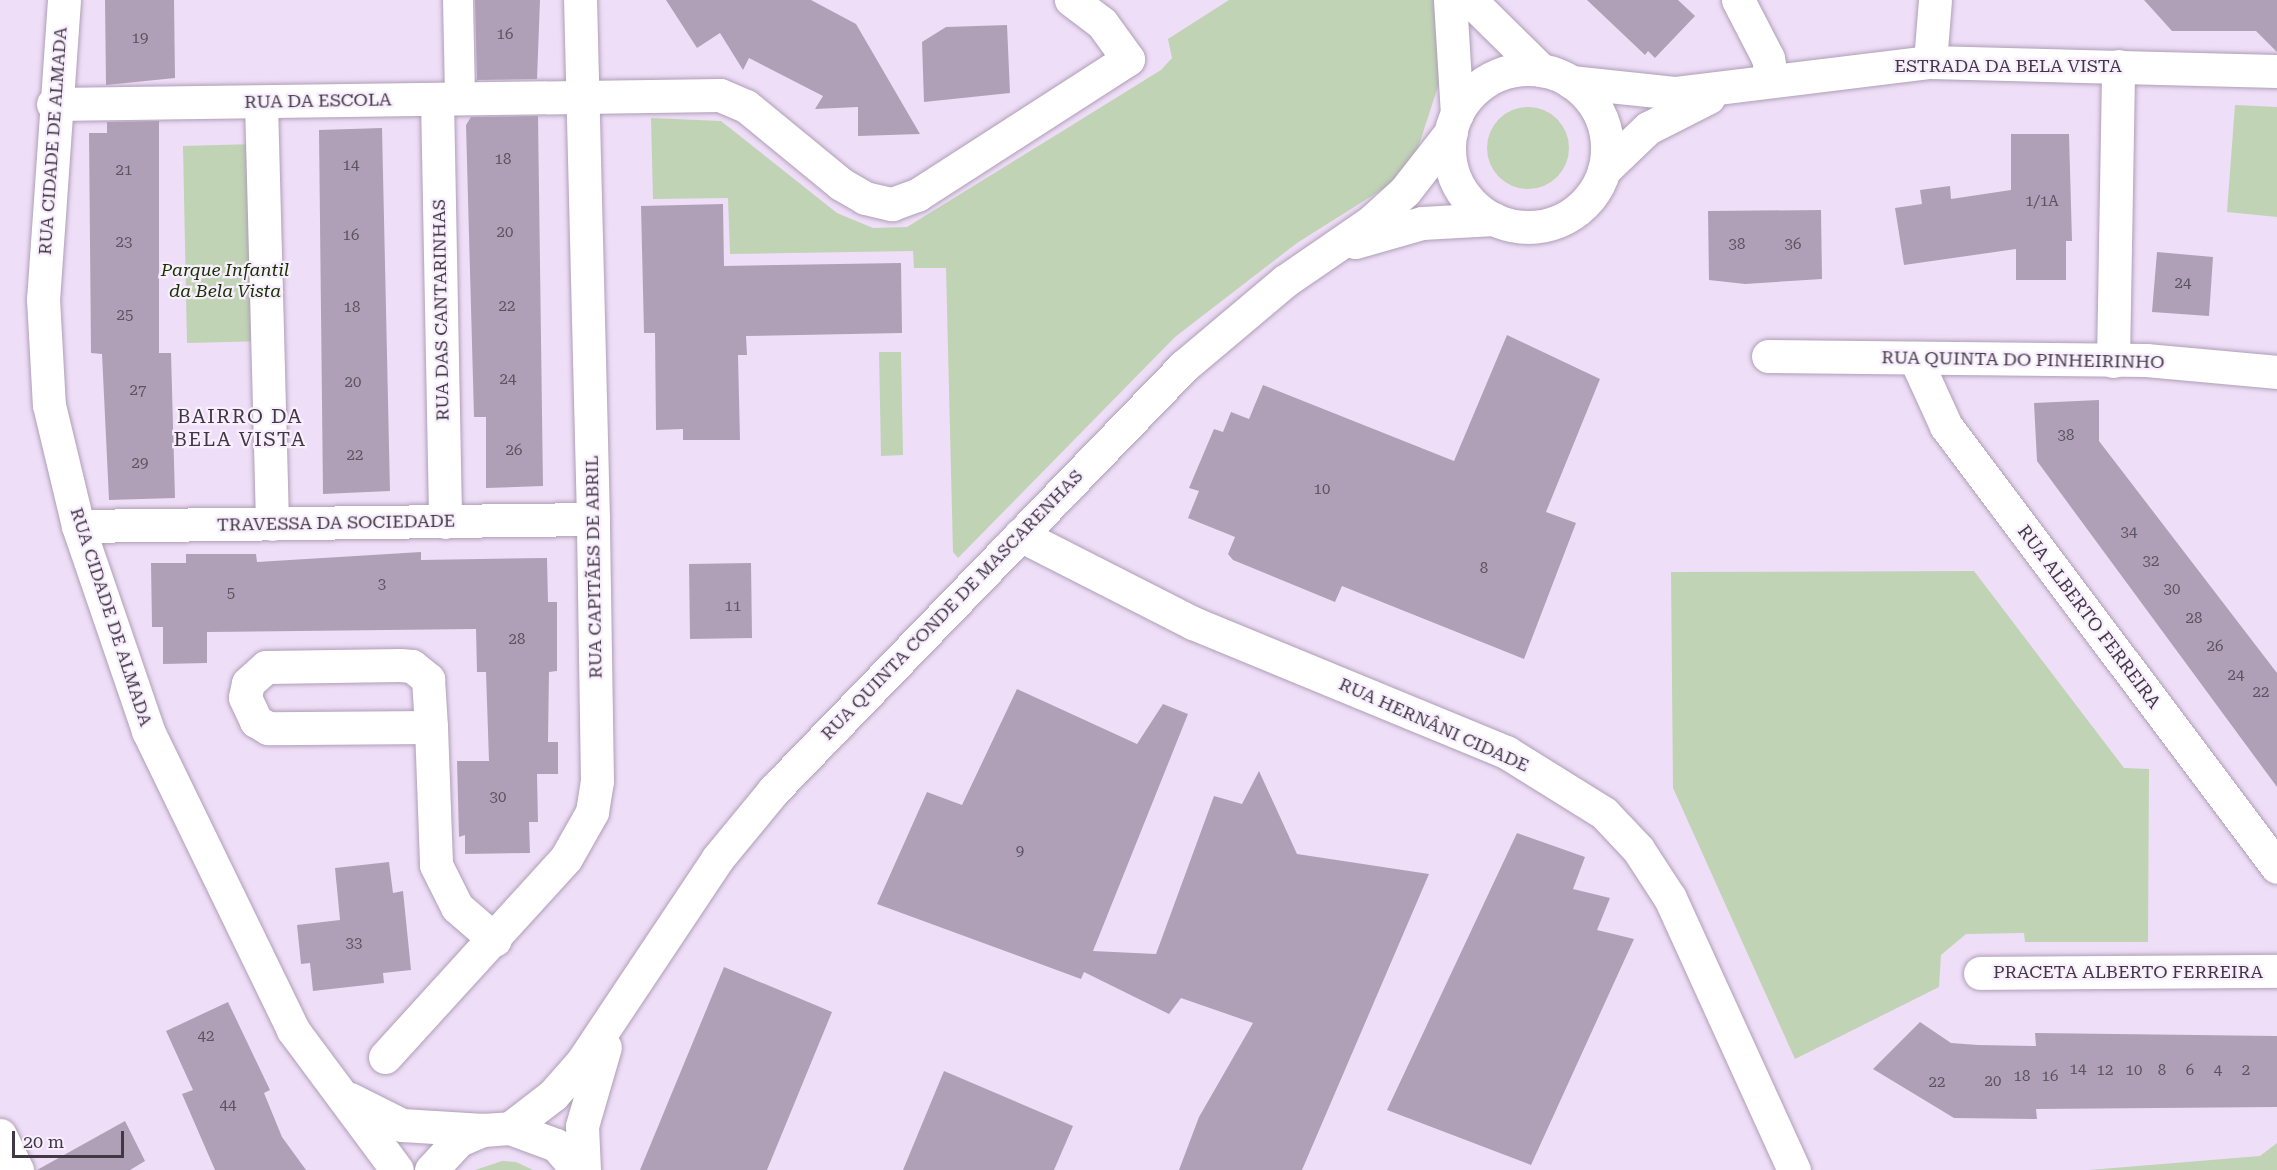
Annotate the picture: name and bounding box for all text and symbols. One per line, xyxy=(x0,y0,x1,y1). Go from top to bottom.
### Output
street label: RUA CIDADE DE ALMADA xyxy=(34,26,72,256)
house number: 16 xyxy=(497,26,513,44)
house number: 19 xyxy=(132,30,148,48)
street label: ESTRADA DA BELA VISTA xyxy=(1894,55,2122,77)
street label: RUA DA ESCOLA xyxy=(244,89,392,113)
house number: 18 xyxy=(495,151,511,169)
house number: 14 xyxy=(343,157,359,175)
house number: 21 xyxy=(116,162,132,180)
house number: 1/1A xyxy=(2025,193,2059,211)
street label: RUA DAS CANTARINHAS xyxy=(428,199,454,421)
house number: 20 xyxy=(497,224,513,242)
house number: 16 xyxy=(343,227,359,245)
house number: 23 xyxy=(116,234,132,252)
house number: 38 xyxy=(1729,236,1745,254)
house number: 36 xyxy=(1785,236,1801,254)
park label: Parque Infantil da Bela Vista xyxy=(161,260,289,302)
house number: 24 xyxy=(2175,275,2191,293)
house number: 22 xyxy=(499,298,515,316)
house number: 18 xyxy=(344,299,360,317)
house number: 25 xyxy=(117,307,133,325)
street label: RUA QUINTA DO PINHEIRINHO xyxy=(1881,347,2165,373)
house number: 24 xyxy=(500,371,516,389)
house number: 20 xyxy=(345,374,361,392)
house number: 27 xyxy=(130,382,146,400)
district label: BAIRRO DA BELA VISTA xyxy=(173,405,307,452)
house number: 38 xyxy=(2058,427,2074,445)
house number: 26 xyxy=(506,442,522,460)
house number: 22 xyxy=(347,447,363,465)
house number: 29 xyxy=(132,455,148,473)
street label: RUA CAPITÃES DE ABRIL xyxy=(581,455,607,679)
street label: RUA QUINTA CONDE DE MASCARENHAS xyxy=(817,465,1087,745)
house number: 10 xyxy=(1314,481,1330,499)
street label: RUA CIDADE DE ALMADA xyxy=(65,505,157,729)
street label: TRAVESSA DA SOCIEDADE xyxy=(217,510,455,536)
street label: RUA ALBERTO FERREIRA xyxy=(2013,521,2165,713)
house number: 34 xyxy=(2121,524,2137,542)
house number: 32 xyxy=(2143,553,2159,571)
house number: 8 xyxy=(1480,560,1488,578)
house number: 3 xyxy=(378,576,386,594)
house number: 30 xyxy=(2164,581,2180,599)
house number: 5 xyxy=(227,585,235,603)
house number: 11 xyxy=(725,598,741,616)
house number: 28 xyxy=(2186,610,2202,628)
house number: 28 xyxy=(509,631,525,649)
house number: 26 xyxy=(2207,638,2223,656)
house number: 24 xyxy=(2228,667,2244,685)
street label: RUA HERNÂNI CIDADE xyxy=(1336,673,1532,777)
house number: 22 xyxy=(2253,684,2269,702)
house number: 30 xyxy=(490,789,506,807)
house number: 9 xyxy=(1016,843,1024,861)
house number: 33 xyxy=(346,935,362,953)
street label: PRACETA ALBERTO FERREIRA xyxy=(1993,961,2263,983)
house number: 42 xyxy=(198,1028,214,1046)
house number: 14 xyxy=(2070,1061,2086,1079)
house number: 12 xyxy=(2097,1062,2113,1080)
house number: 10 xyxy=(2126,1062,2142,1080)
house number: 8 xyxy=(2158,1062,2166,1080)
house number: 6 xyxy=(2186,1062,2194,1080)
house number: 4 xyxy=(2214,1062,2222,1080)
house number: 2 xyxy=(2242,1062,2250,1080)
house number: 18 xyxy=(2014,1068,2030,1086)
house number: 16 xyxy=(2042,1068,2058,1086)
house number: 20 xyxy=(1985,1073,2001,1091)
house number: 22 xyxy=(1929,1074,1945,1092)
house number: 44 xyxy=(220,1097,236,1115)
scale bar xyxy=(15,1119,128,1157)
text: 20 m xyxy=(23,1131,64,1152)

